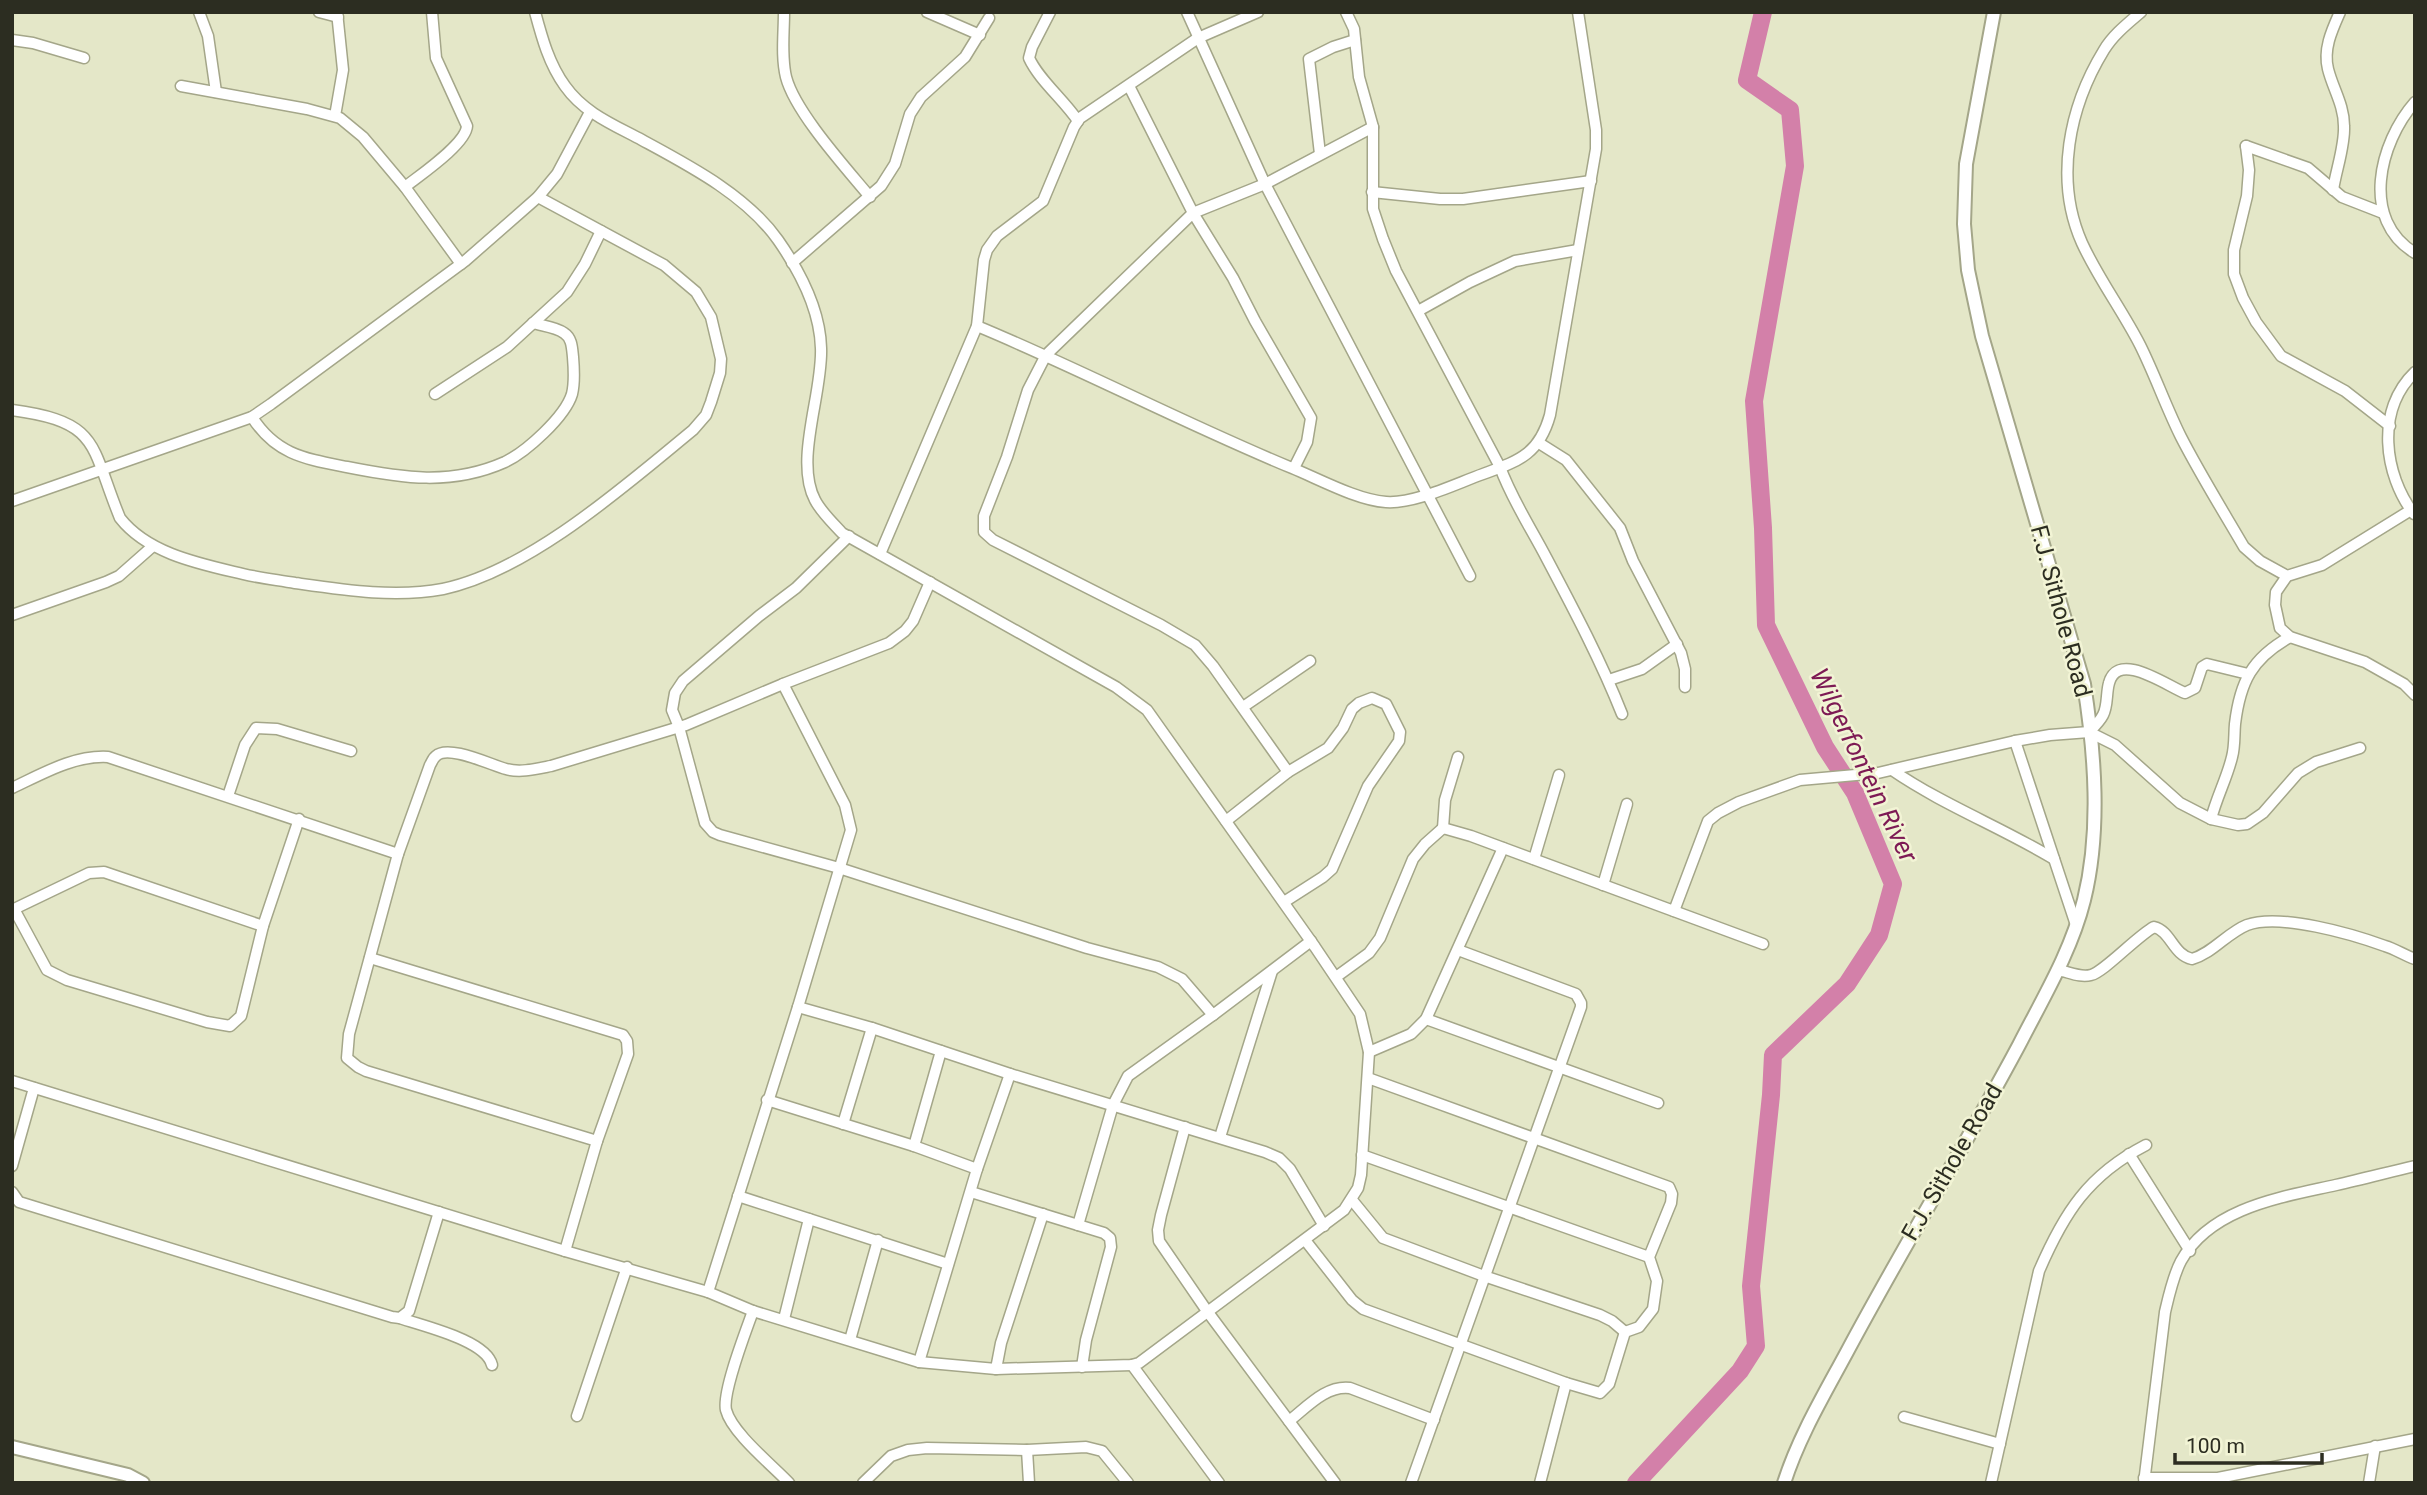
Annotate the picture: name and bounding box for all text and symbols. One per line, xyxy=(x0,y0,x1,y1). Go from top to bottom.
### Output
street label: F.J. Sithole Road xyxy=(2025,522,2097,700)
water label: Wilgerfontein River xyxy=(1804,663,1925,868)
street label: F.J. Sithole Road xyxy=(1896,1078,2008,1246)
scale bar xyxy=(2175,1422,2322,1466)
text: 100 m xyxy=(2186,1434,2245,1458)

